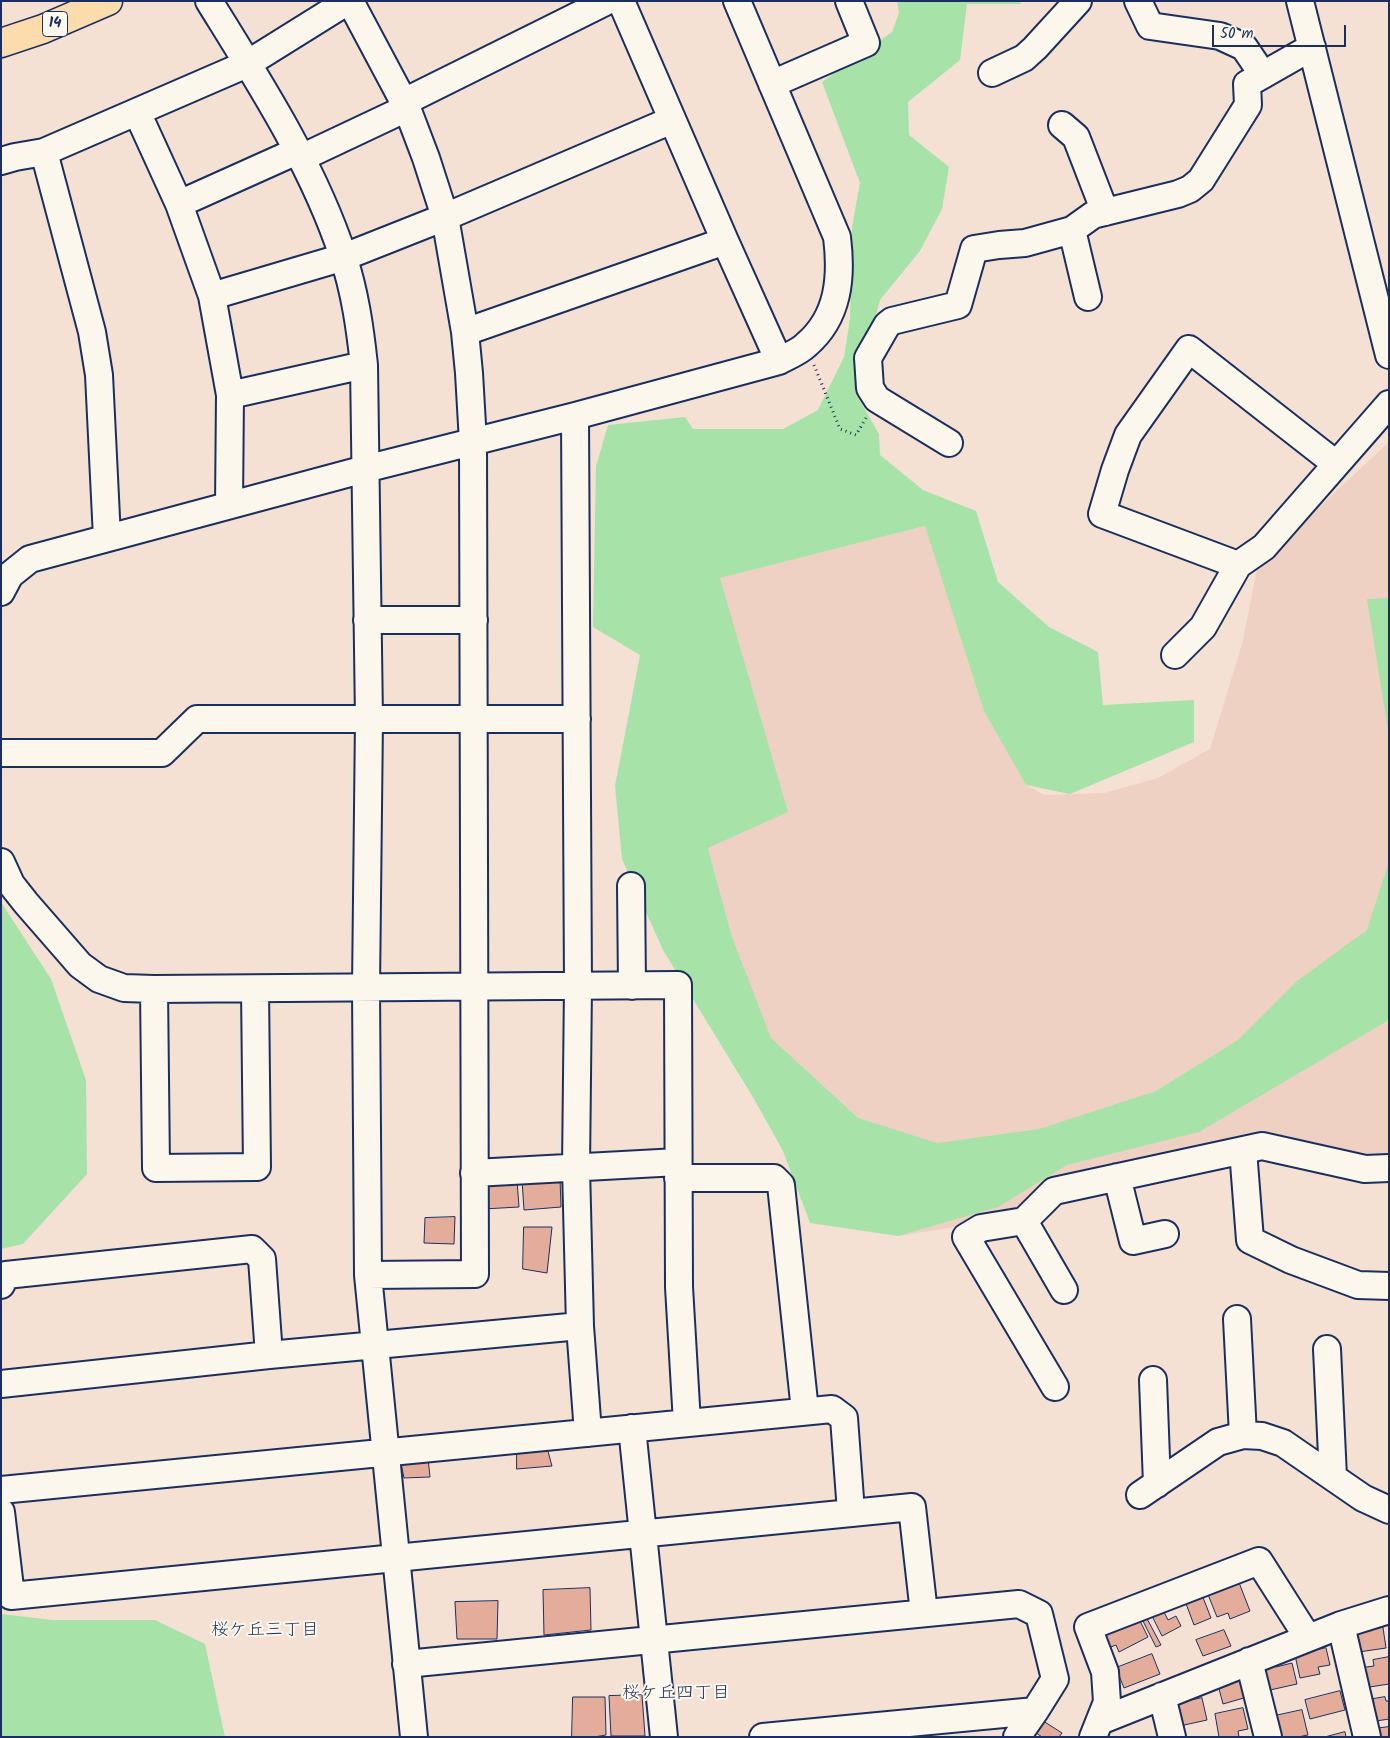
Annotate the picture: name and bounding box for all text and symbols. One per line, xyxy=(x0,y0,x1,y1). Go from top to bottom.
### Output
road number: 14 xyxy=(42,12,68,36)
scale bar xyxy=(1215,15,1349,47)
text: 50 m xyxy=(1220,22,1254,46)
district label: 桜ケ丘三丁目 xyxy=(211,1621,319,1643)
district label: 桜ケ丘四丁目 xyxy=(622,1684,730,1706)

